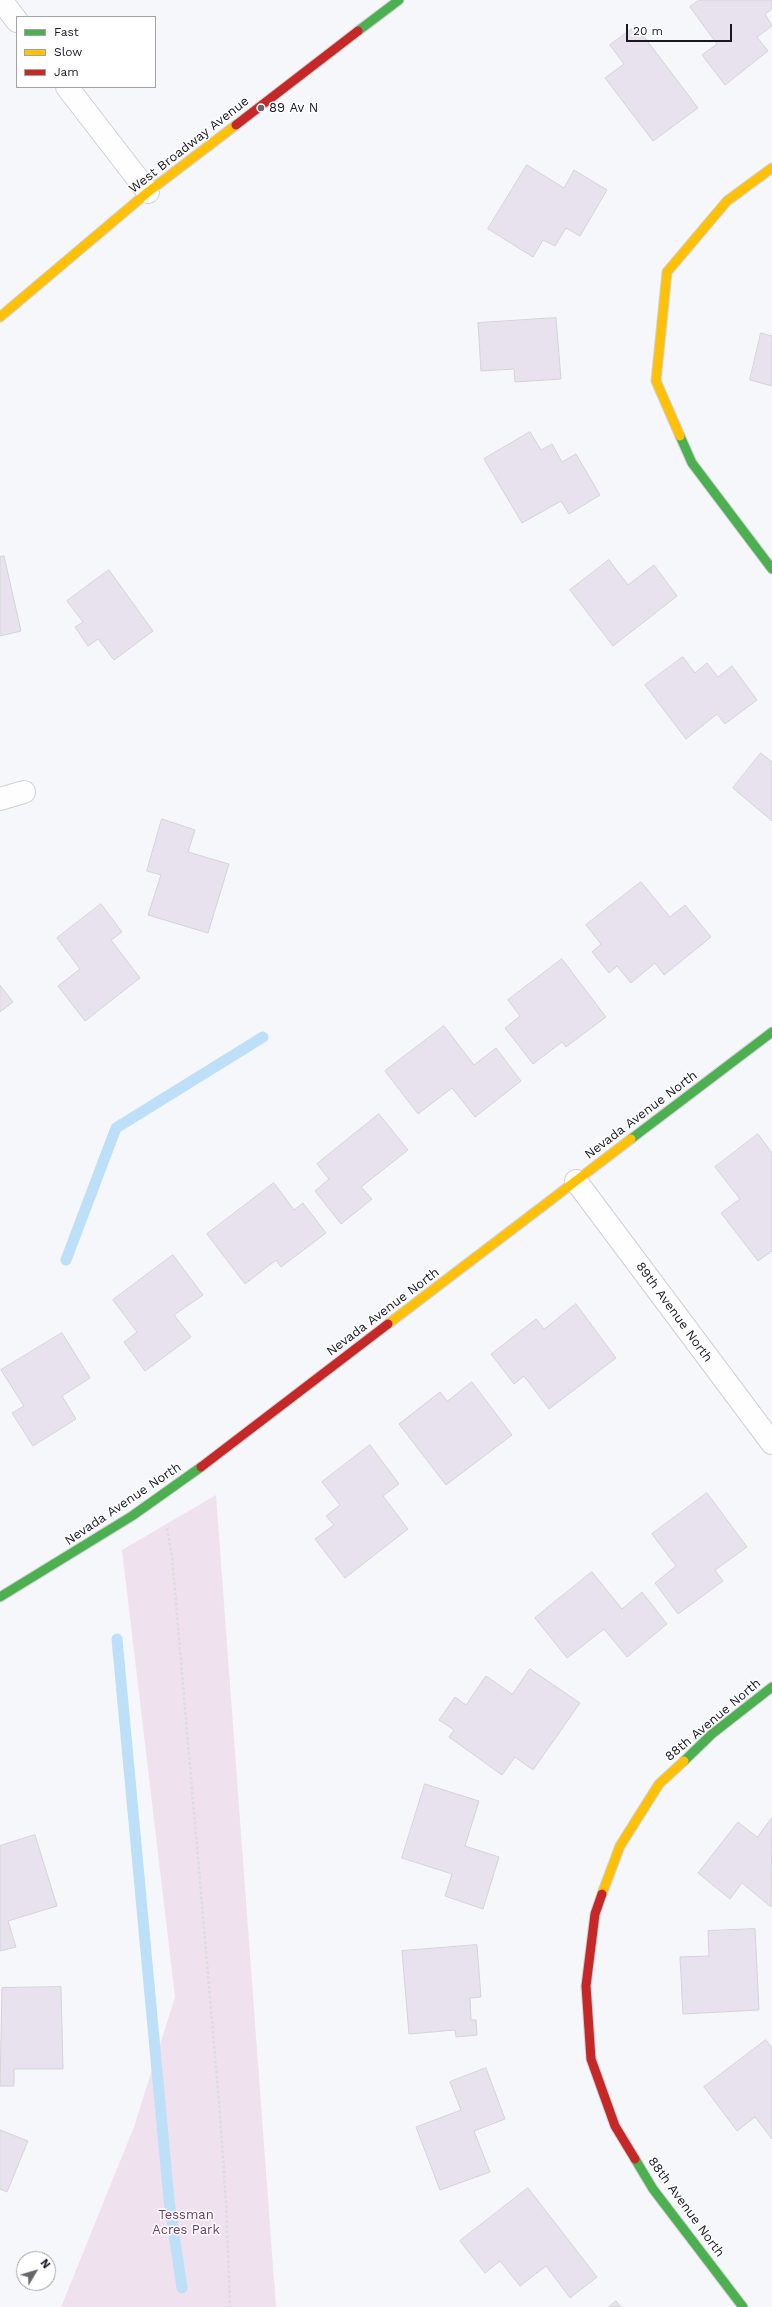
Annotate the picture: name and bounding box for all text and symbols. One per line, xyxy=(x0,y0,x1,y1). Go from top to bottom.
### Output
legend xyxy=(16,16,156,88)
scale bar xyxy=(628,16,734,42)
text: 20 m xyxy=(633,24,663,38)
text: Fast xyxy=(54,25,79,39)
text: Slow xyxy=(54,45,82,59)
text: Jam xyxy=(54,65,79,79)
street label: West Broadway Avenue xyxy=(126,93,252,197)
place label: 89 Av N xyxy=(269,100,318,116)
marker: 89 Av N xyxy=(256,103,266,113)
street label: Nevada Avenue North xyxy=(582,1068,700,1162)
street label: 89th Avenue North xyxy=(632,1259,716,1365)
street label: Nevada Avenue North xyxy=(324,1265,442,1359)
street label: Nevada Avenue North xyxy=(62,1459,184,1549)
street label: 88th Avenue North xyxy=(662,1675,764,1765)
street label: 88th Avenue North xyxy=(644,2154,728,2260)
park label: Tessman Acres Park xyxy=(152,2207,220,2238)
north arrow xyxy=(16,2251,56,2291)
text: N xyxy=(37,2257,53,2271)

